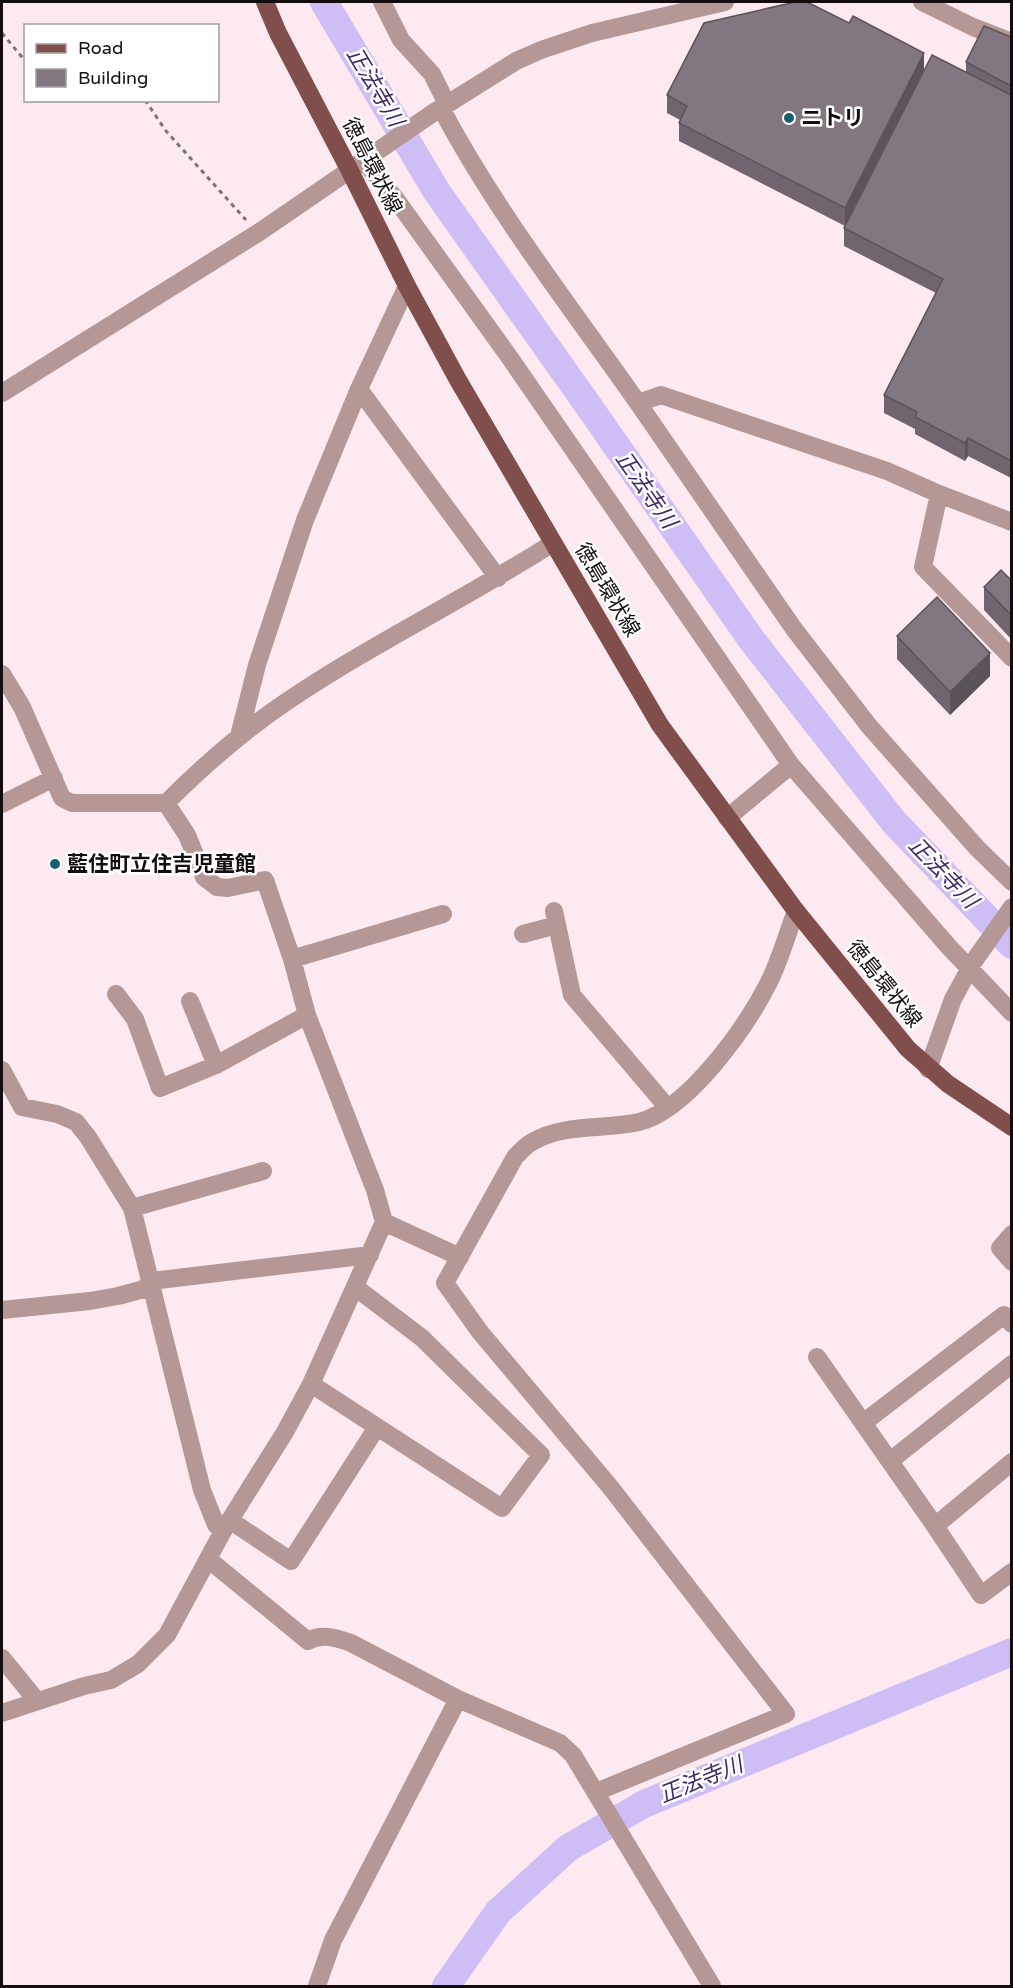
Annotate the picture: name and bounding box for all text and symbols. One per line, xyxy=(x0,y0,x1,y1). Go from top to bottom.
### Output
legend xyxy=(24,24,219,102)
text: Road xyxy=(78,37,123,59)
water label: 正法寺川 xyxy=(341,43,410,133)
text: Building xyxy=(78,67,148,89)
place label: ニトリ xyxy=(801,106,864,131)
marker: ニトリ xyxy=(782,111,796,125)
street label: 徳島環状線 xyxy=(337,114,407,218)
water label: 正法寺川 xyxy=(610,446,683,535)
street label: 徳島環状線 xyxy=(569,539,645,641)
water label: 正法寺川 xyxy=(903,832,984,915)
place label: 藍住町立住吉児童館 xyxy=(67,852,256,877)
marker: 藍住町立住吉児童館 xyxy=(48,857,62,871)
street label: 徳島環状線 xyxy=(841,935,927,1033)
water label: 正法寺川 xyxy=(655,1751,749,1809)

